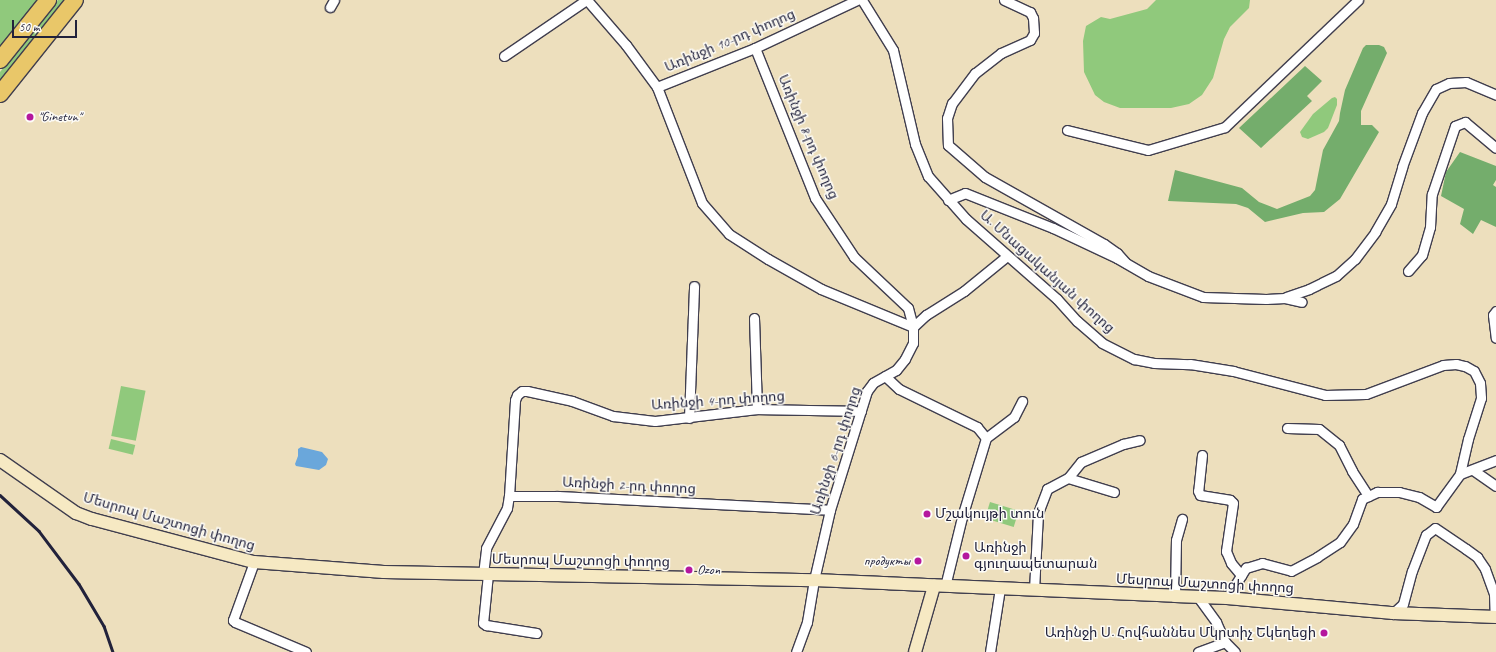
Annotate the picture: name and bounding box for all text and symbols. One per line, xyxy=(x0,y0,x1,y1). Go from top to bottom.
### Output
street label: Առինջի 10-րդ փողոց xyxy=(662,6,798,76)
scale bar xyxy=(14,12,79,38)
text: 50 m xyxy=(19,19,39,35)
street label: Առինջի 8-րդ փողոց xyxy=(774,72,842,202)
place label: "Ginetun" xyxy=(38,109,81,125)
marker: "Ginetun" xyxy=(25,112,35,122)
street label: Ա. Մնացականյան փողոց xyxy=(976,207,1118,337)
street label: Առինջի 6-րդ փողոց xyxy=(807,385,865,517)
street label: Առինջի 4-րդ փողոց xyxy=(651,388,785,414)
street label: Առինջի 2-րդ փողոց xyxy=(562,474,696,498)
street label: Մեսրոպ Մաշտոցի փողոց xyxy=(81,489,257,555)
place label: Մշակույթի տուն xyxy=(935,506,1044,522)
marker: Մշակույթի տուն xyxy=(922,509,932,519)
place label: Առինջի գյուղապետարան xyxy=(974,540,1097,572)
street label: Մեսրոպ Մաշտոցի փողոց xyxy=(492,551,670,571)
marker: Առինջի գյուղապետարան xyxy=(961,551,971,561)
place label: продукты xyxy=(864,553,910,569)
marker: продукты xyxy=(913,556,923,566)
place label: Ozon xyxy=(697,562,720,578)
marker: Ozon xyxy=(684,565,694,575)
street label: Մեսրոպ Մաշտոցի փողոց xyxy=(1116,571,1294,597)
place label: Առինջի Ս. Հովհաննես Մկրտիչ Եկեղեցի xyxy=(1045,625,1316,641)
marker: Առինջի Ս. Հովհաննես Մկրտիչ Եկեղեցի xyxy=(1319,628,1329,638)

